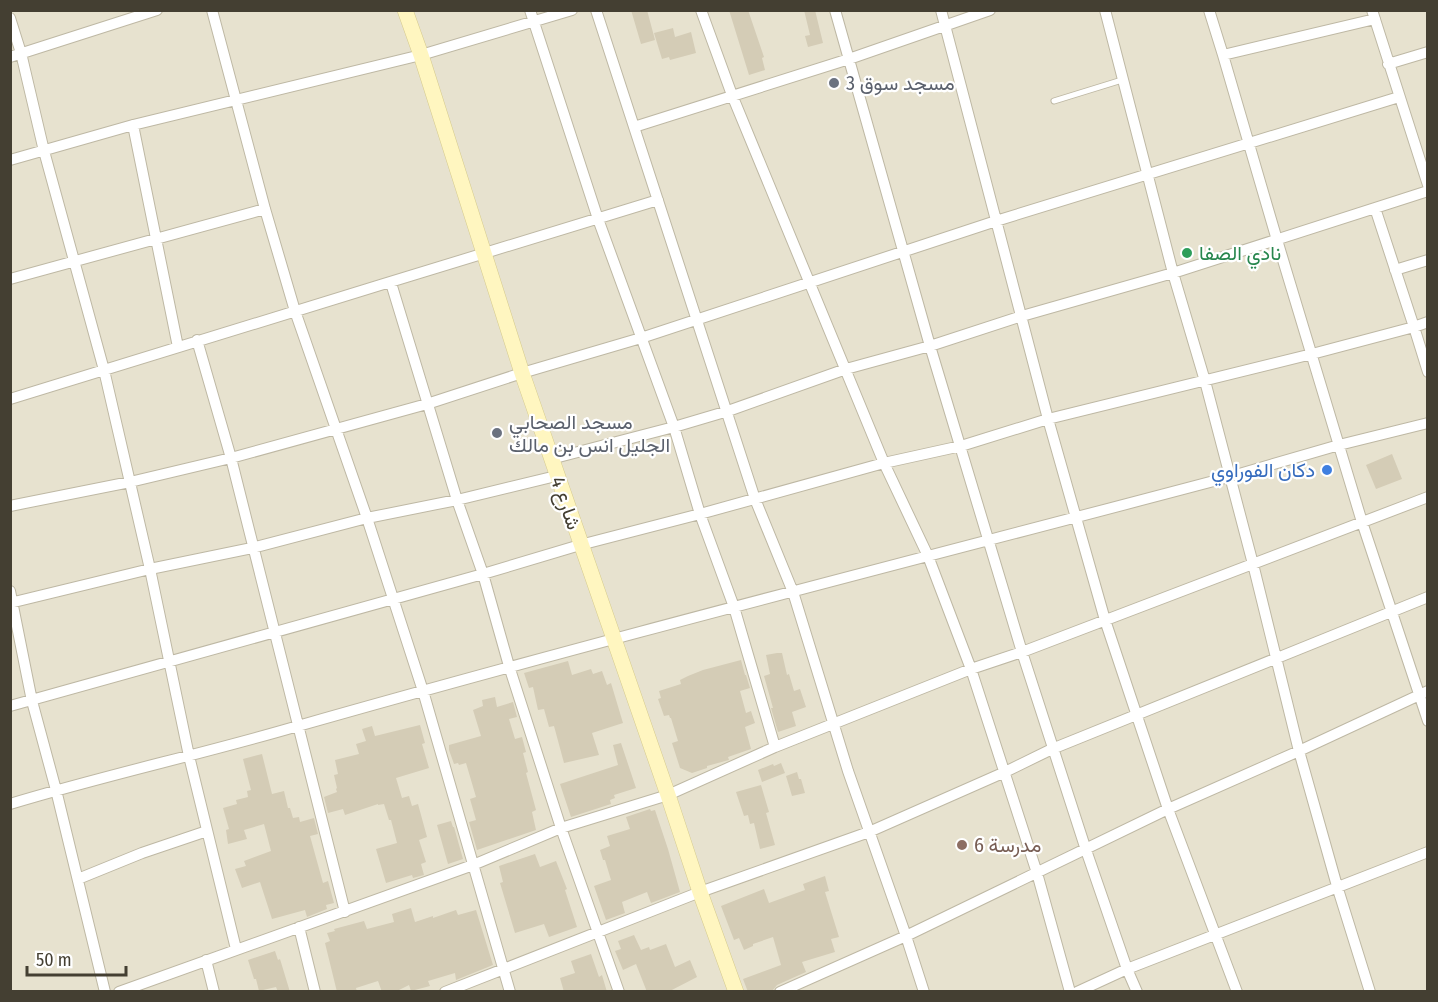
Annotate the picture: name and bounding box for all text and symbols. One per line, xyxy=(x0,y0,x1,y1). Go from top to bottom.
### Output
place label: مسجد سوق 3 xyxy=(846,71,955,96)
marker: مسجد سوق 3 xyxy=(827,76,841,90)
place label: نادي الصفا xyxy=(1199,241,1281,270)
marker: نادي الصفا xyxy=(1180,246,1194,260)
place label: مسجد الصحابي الجليل انس بن مالك xyxy=(509,410,670,457)
marker: مسجد الصحابي الجليل انس بن مالك xyxy=(490,426,504,440)
place label: دكان الفوراوي xyxy=(1211,458,1315,487)
marker: دكان الفوراوي xyxy=(1320,463,1334,477)
street label: شارع 4 xyxy=(544,473,586,533)
place label: مدرسة 6 xyxy=(974,833,1041,858)
marker: مدرسة 6 xyxy=(955,838,969,852)
scale bar xyxy=(27,939,126,977)
text: 50 m xyxy=(36,949,72,971)

